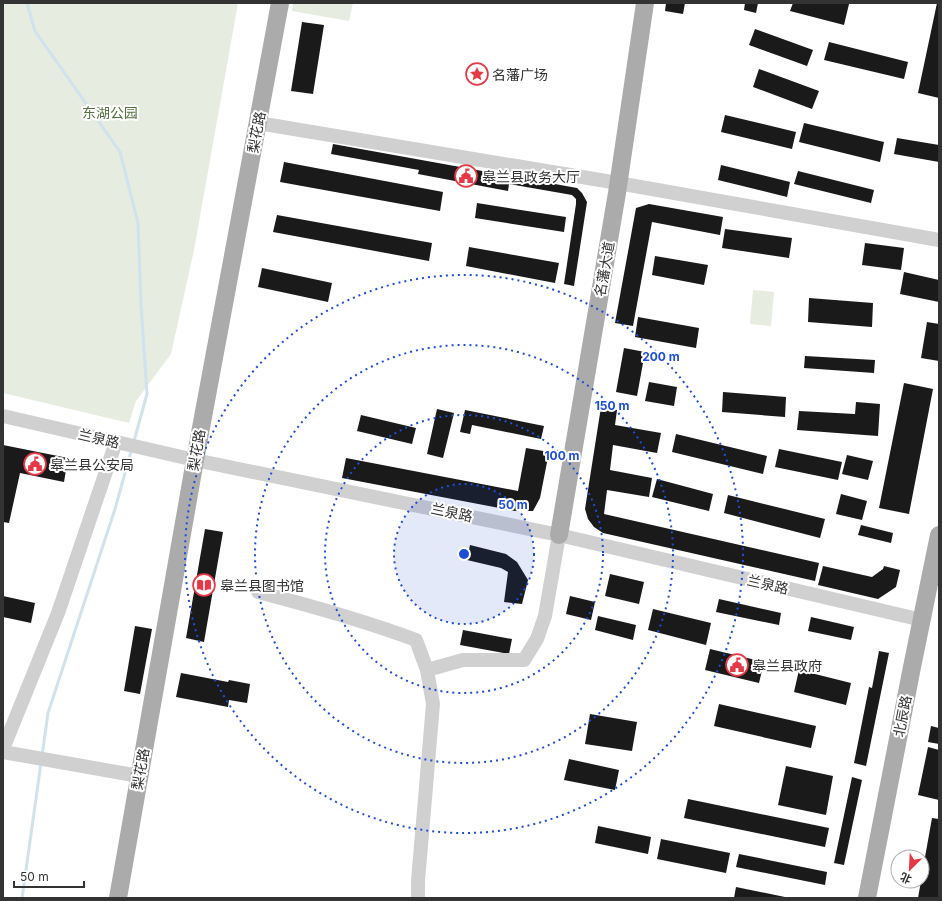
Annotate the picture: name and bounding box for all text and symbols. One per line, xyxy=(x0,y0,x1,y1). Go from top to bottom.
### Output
place icon: 名藩广场 xyxy=(464,61,490,87)
place label: 名藩广场 xyxy=(492,66,548,83)
park label: 东湖公园 xyxy=(82,104,138,121)
street label: 梨花路 xyxy=(244,110,268,154)
public building icon: 皋兰县政务大厅 xyxy=(453,163,479,189)
place label: 皋兰县政务大厅 xyxy=(482,168,580,185)
street label: 名藩大道 xyxy=(591,240,617,298)
text: 200 m xyxy=(642,349,680,364)
text: 150 m xyxy=(595,398,629,413)
street label: 兰泉路 xyxy=(77,425,121,451)
street label: 梨花路 xyxy=(184,428,208,472)
text: 100 m xyxy=(544,448,580,463)
public building icon: 皋兰县公安局 xyxy=(22,451,48,477)
place label: 皋兰县公安局 xyxy=(50,456,134,473)
text: 50 m xyxy=(498,497,528,512)
street label: 兰泉路 xyxy=(430,499,474,525)
centre of rings xyxy=(457,547,471,561)
street label: 兰泉路 xyxy=(746,571,790,597)
library icon: 皋兰县图书馆 xyxy=(191,572,217,598)
place label: 皋兰县图书馆 xyxy=(220,577,304,594)
public building icon: 皋兰县政府 xyxy=(724,652,750,678)
place label: 皋兰县政府 xyxy=(752,657,822,674)
street label: 北辰路 xyxy=(890,694,914,738)
street label: 梨花路 xyxy=(128,747,152,791)
north arrow xyxy=(890,849,930,889)
scale bar xyxy=(14,863,84,889)
text: 50 m xyxy=(20,869,49,884)
text: 北 xyxy=(898,870,914,887)

